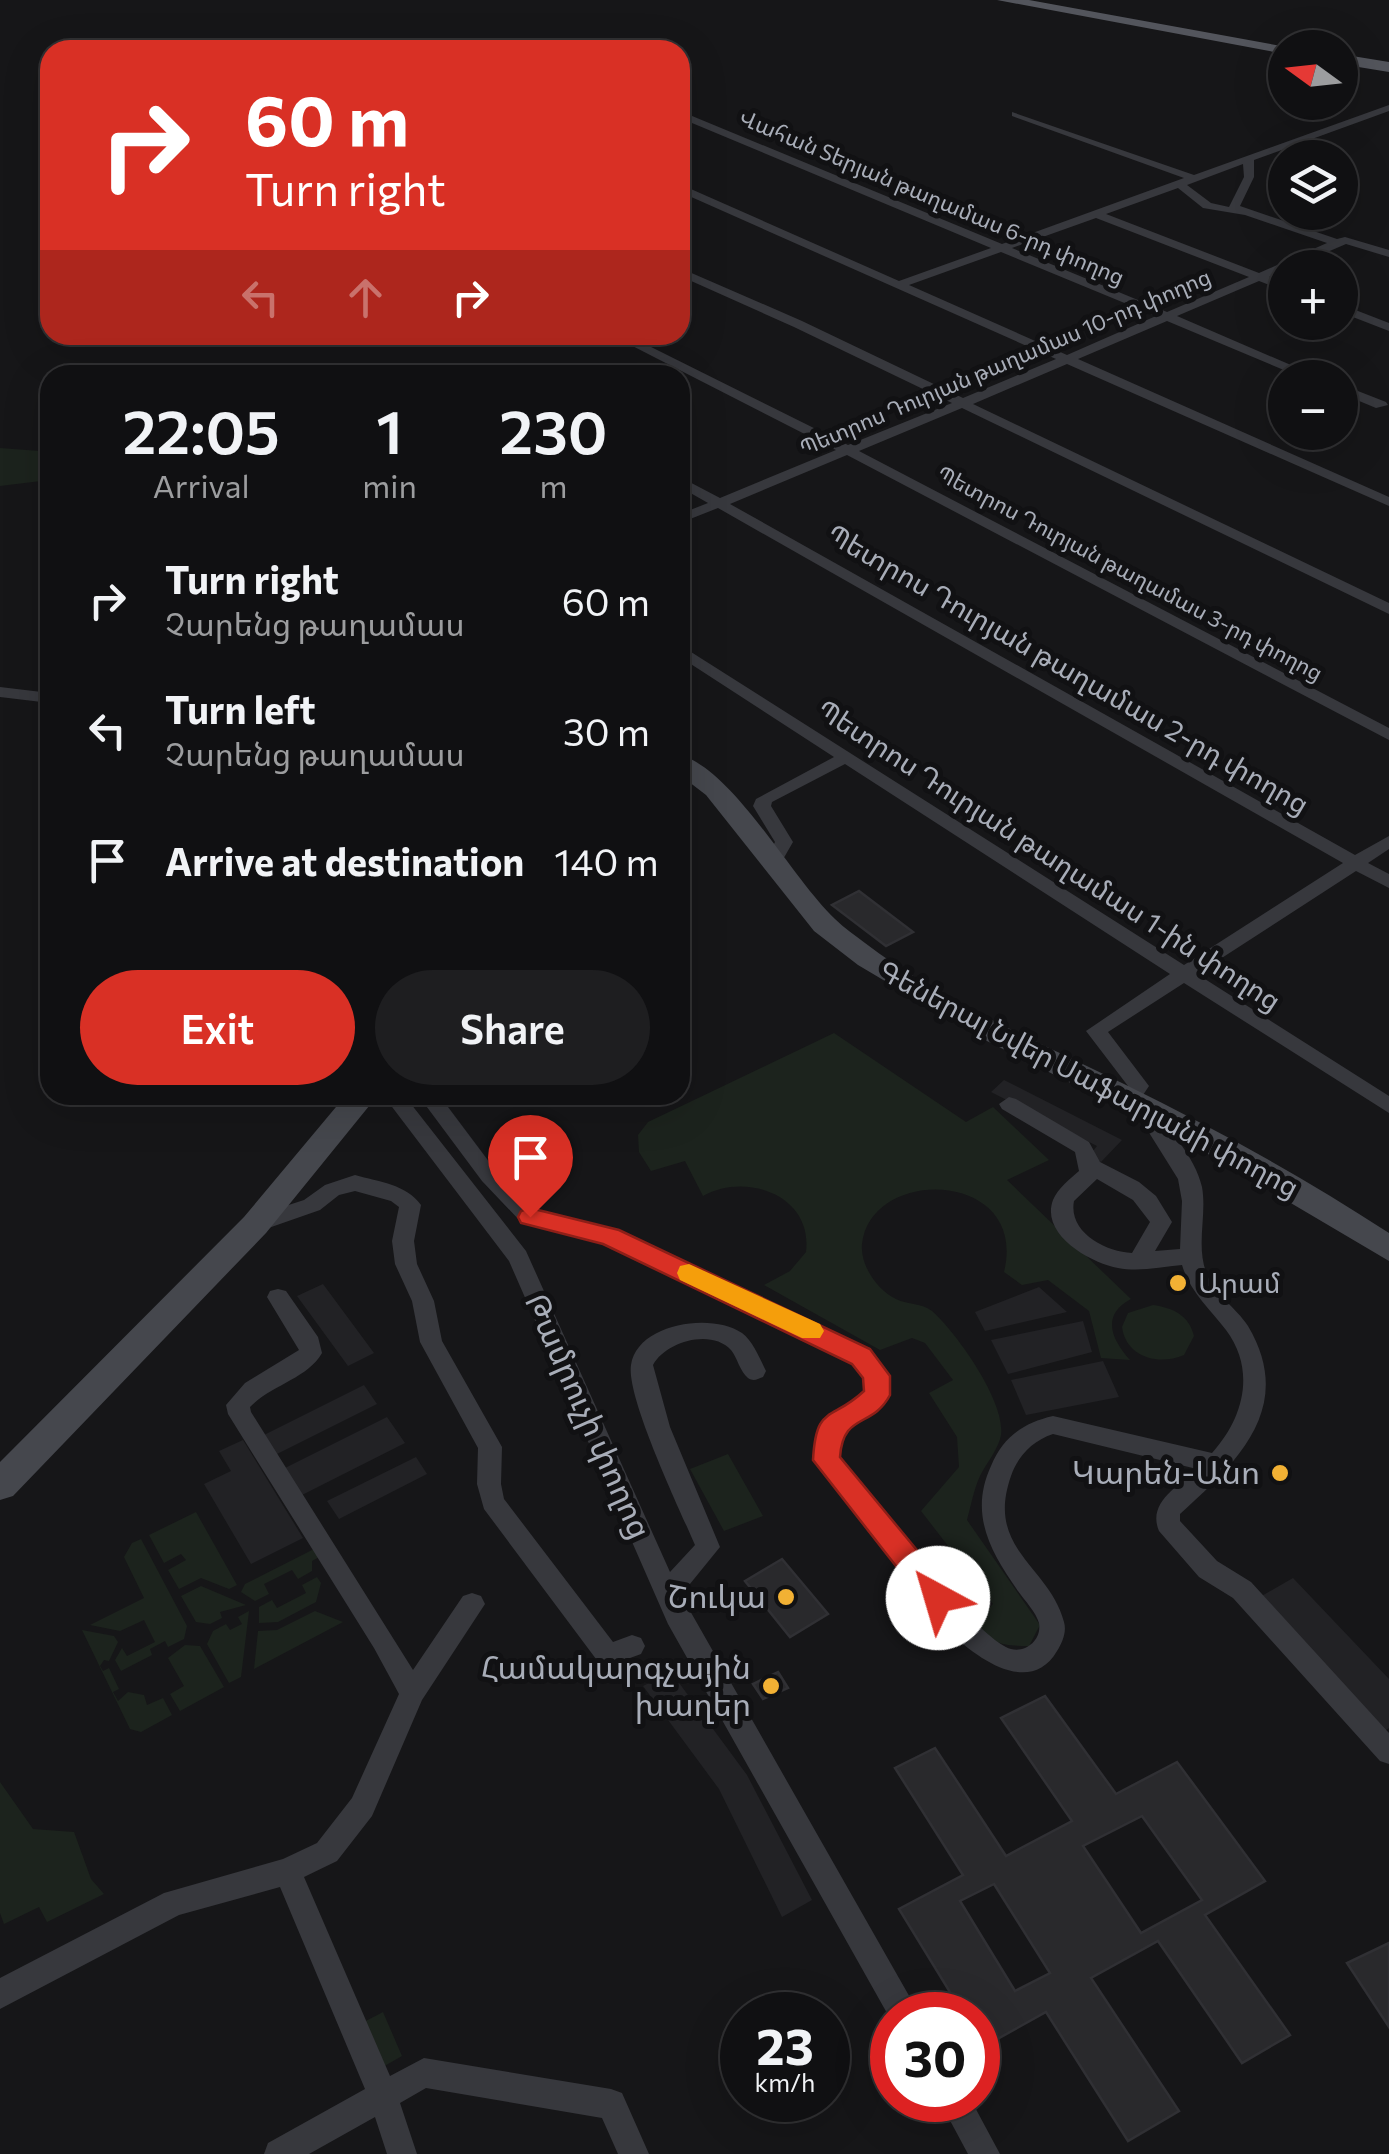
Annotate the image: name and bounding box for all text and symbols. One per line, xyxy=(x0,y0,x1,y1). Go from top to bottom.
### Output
north arrow xyxy=(1268,30,1358,120)
map controls xyxy=(1268,30,1358,450)
text: 60 m xyxy=(245,75,409,160)
icon: right xyxy=(80,80,210,210)
street label: Վահան Տերյան թաղամաս 6-րդ փողոց xyxy=(736,103,1129,290)
button: layers xyxy=(1268,140,1358,230)
text: Turn right xyxy=(245,160,446,215)
button: + xyxy=(1268,250,1358,340)
street label: Պետրոս Դուրյան թաղամաս 10-րդ փողոց xyxy=(795,262,1215,461)
icon: left xyxy=(233,270,288,325)
icon: ahead xyxy=(338,270,393,325)
icon: right xyxy=(443,270,498,325)
button: − xyxy=(1268,360,1358,450)
text: 22:05 xyxy=(122,393,280,466)
text: 1 xyxy=(376,393,403,466)
text: 230 xyxy=(499,393,608,466)
street label: Պետրոս Դուրյան թաղամաս 3-րդ փողոց xyxy=(933,459,1328,686)
text: Arrival xyxy=(153,465,250,505)
text: min xyxy=(362,465,417,505)
text: m xyxy=(539,465,567,505)
street label: Պետրոս Դուրյան թաղամաս 2-րդ փողոց xyxy=(821,516,1315,821)
text: Turn right xyxy=(165,555,339,602)
icon: right xyxy=(80,573,135,628)
text: 60 m xyxy=(562,577,650,624)
text: Չարենց թաղամաս xyxy=(165,603,465,643)
text: Turn left xyxy=(165,685,316,732)
street label: Պետրոս Դուրյան թաղամաս 1-ին փողոց xyxy=(811,691,1288,1018)
icon: left xyxy=(80,703,135,758)
text: 30 m xyxy=(563,707,650,754)
text: Չարենց թաղամաս xyxy=(165,733,465,773)
icon: arrive xyxy=(80,833,135,888)
text: Arrive at destination xyxy=(165,837,524,884)
text: 140 m xyxy=(554,837,659,884)
street label: Գեներալ Նվեր Սաֆարյանի փողոց xyxy=(873,953,1305,1204)
button: Exit xyxy=(80,970,355,1085)
button: Share xyxy=(375,970,650,1085)
pin xyxy=(488,1115,573,1218)
icon: arrive xyxy=(503,1130,558,1185)
place label: Արամ xyxy=(1198,1265,1281,1300)
marker: Արամ xyxy=(1167,1272,1189,1294)
street label: Թամրուչի փողոց xyxy=(517,1286,662,1545)
place label: Կարեն-Անո xyxy=(1072,1451,1260,1492)
marker: Կարեն-Անո xyxy=(1269,1462,1291,1484)
position arrow xyxy=(886,1546,990,1650)
place label: Շուկա xyxy=(668,1575,766,1616)
marker: Շուկա xyxy=(775,1586,797,1608)
place label: Համակարգչային խաղեր xyxy=(481,1646,751,1724)
marker: Համակարգչային խաղեր xyxy=(760,1675,782,1697)
speed limit sign: 30 xyxy=(870,1992,1000,2122)
text: 23 xyxy=(756,2014,814,2075)
text: km/h xyxy=(755,2067,815,2097)

